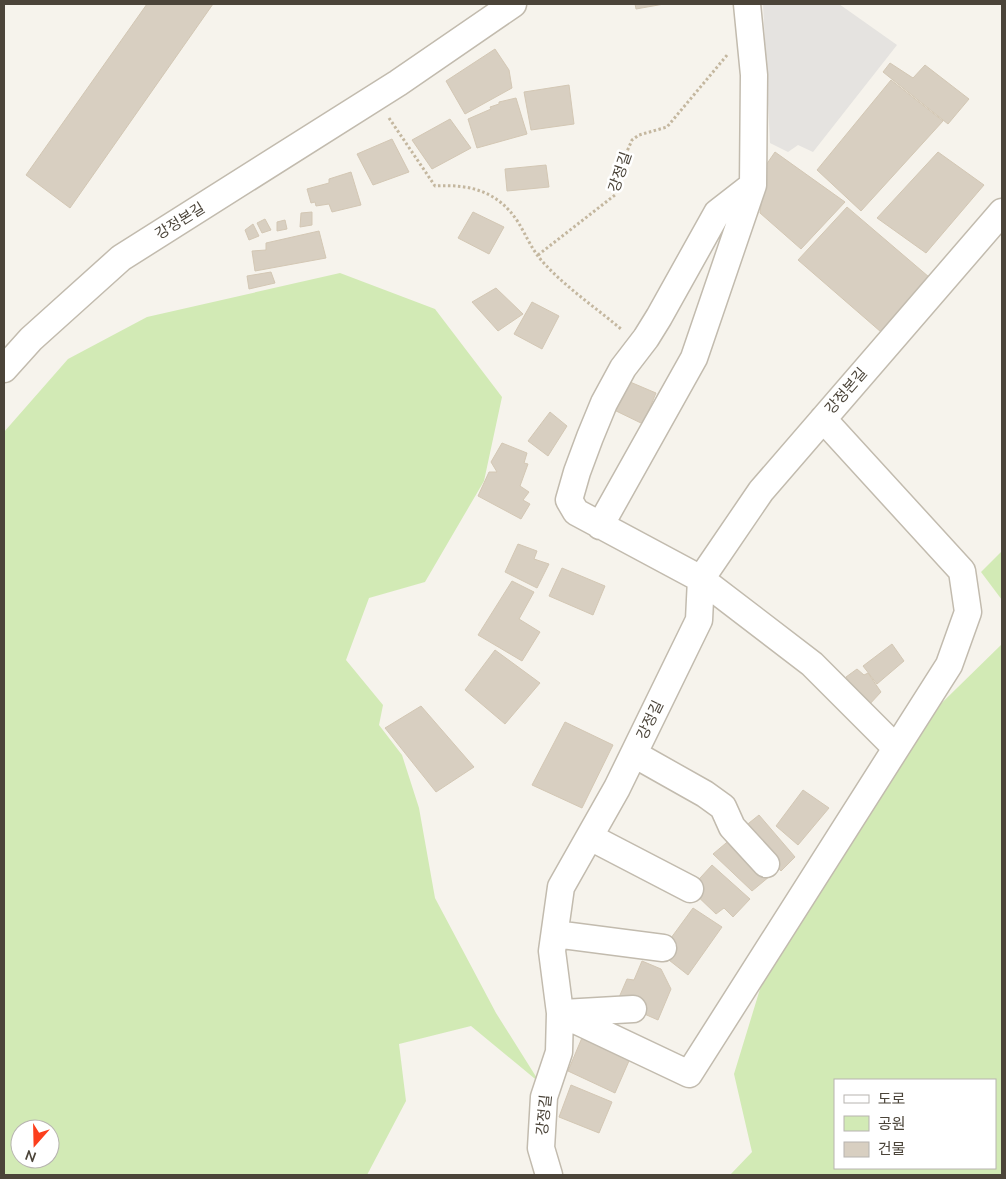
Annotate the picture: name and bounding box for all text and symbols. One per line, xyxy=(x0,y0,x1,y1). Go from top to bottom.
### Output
street label: 강정길 xyxy=(604,149,636,195)
street label: 강정본길 xyxy=(151,198,209,244)
street label: 강정본길 xyxy=(820,364,872,418)
street label: 강정길 xyxy=(632,697,668,743)
legend xyxy=(834,1079,996,1169)
text: 도로 xyxy=(878,1089,906,1109)
street label: 강정길 xyxy=(532,1093,556,1137)
text: 공원 xyxy=(878,1114,906,1134)
north arrow xyxy=(10,1119,60,1169)
text: 건물 xyxy=(878,1139,906,1159)
text: N xyxy=(23,1145,39,1166)

